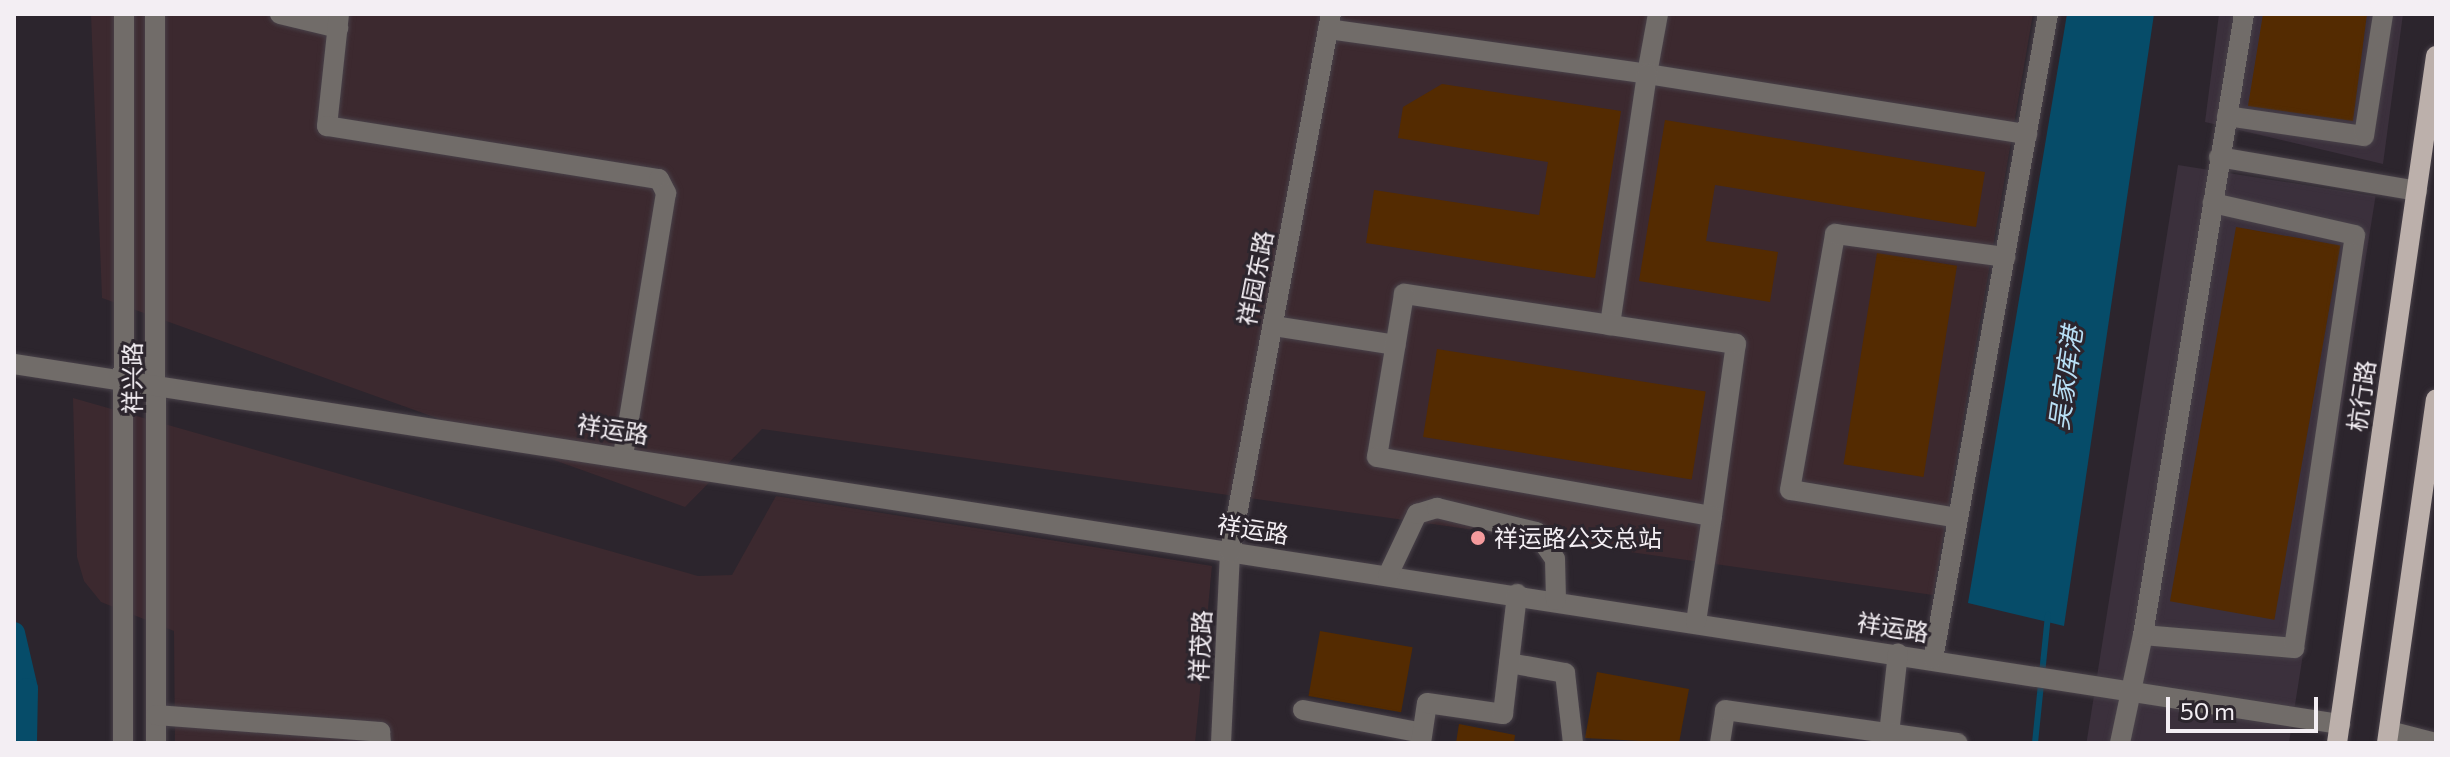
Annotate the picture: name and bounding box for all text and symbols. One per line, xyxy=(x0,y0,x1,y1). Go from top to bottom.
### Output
street label: 祥园东路 xyxy=(1232,228,1278,328)
water label: 吴家库港 xyxy=(2042,324,2088,432)
street label: 祥兴路 xyxy=(118,342,146,414)
street label: 杭行路 xyxy=(2342,358,2380,434)
street label: 祥运路 xyxy=(575,409,651,449)
street label: 祥运路 xyxy=(1215,509,1291,549)
place label: 祥运路公交总站 xyxy=(1494,524,1662,552)
marker: 祥运路公交总站 xyxy=(1469,529,1487,547)
street label: 祥运路 xyxy=(1855,607,1931,647)
street label: 祥茂路 xyxy=(1184,609,1216,683)
scale bar xyxy=(2170,681,2322,731)
text: 50 m xyxy=(2180,696,2235,725)

